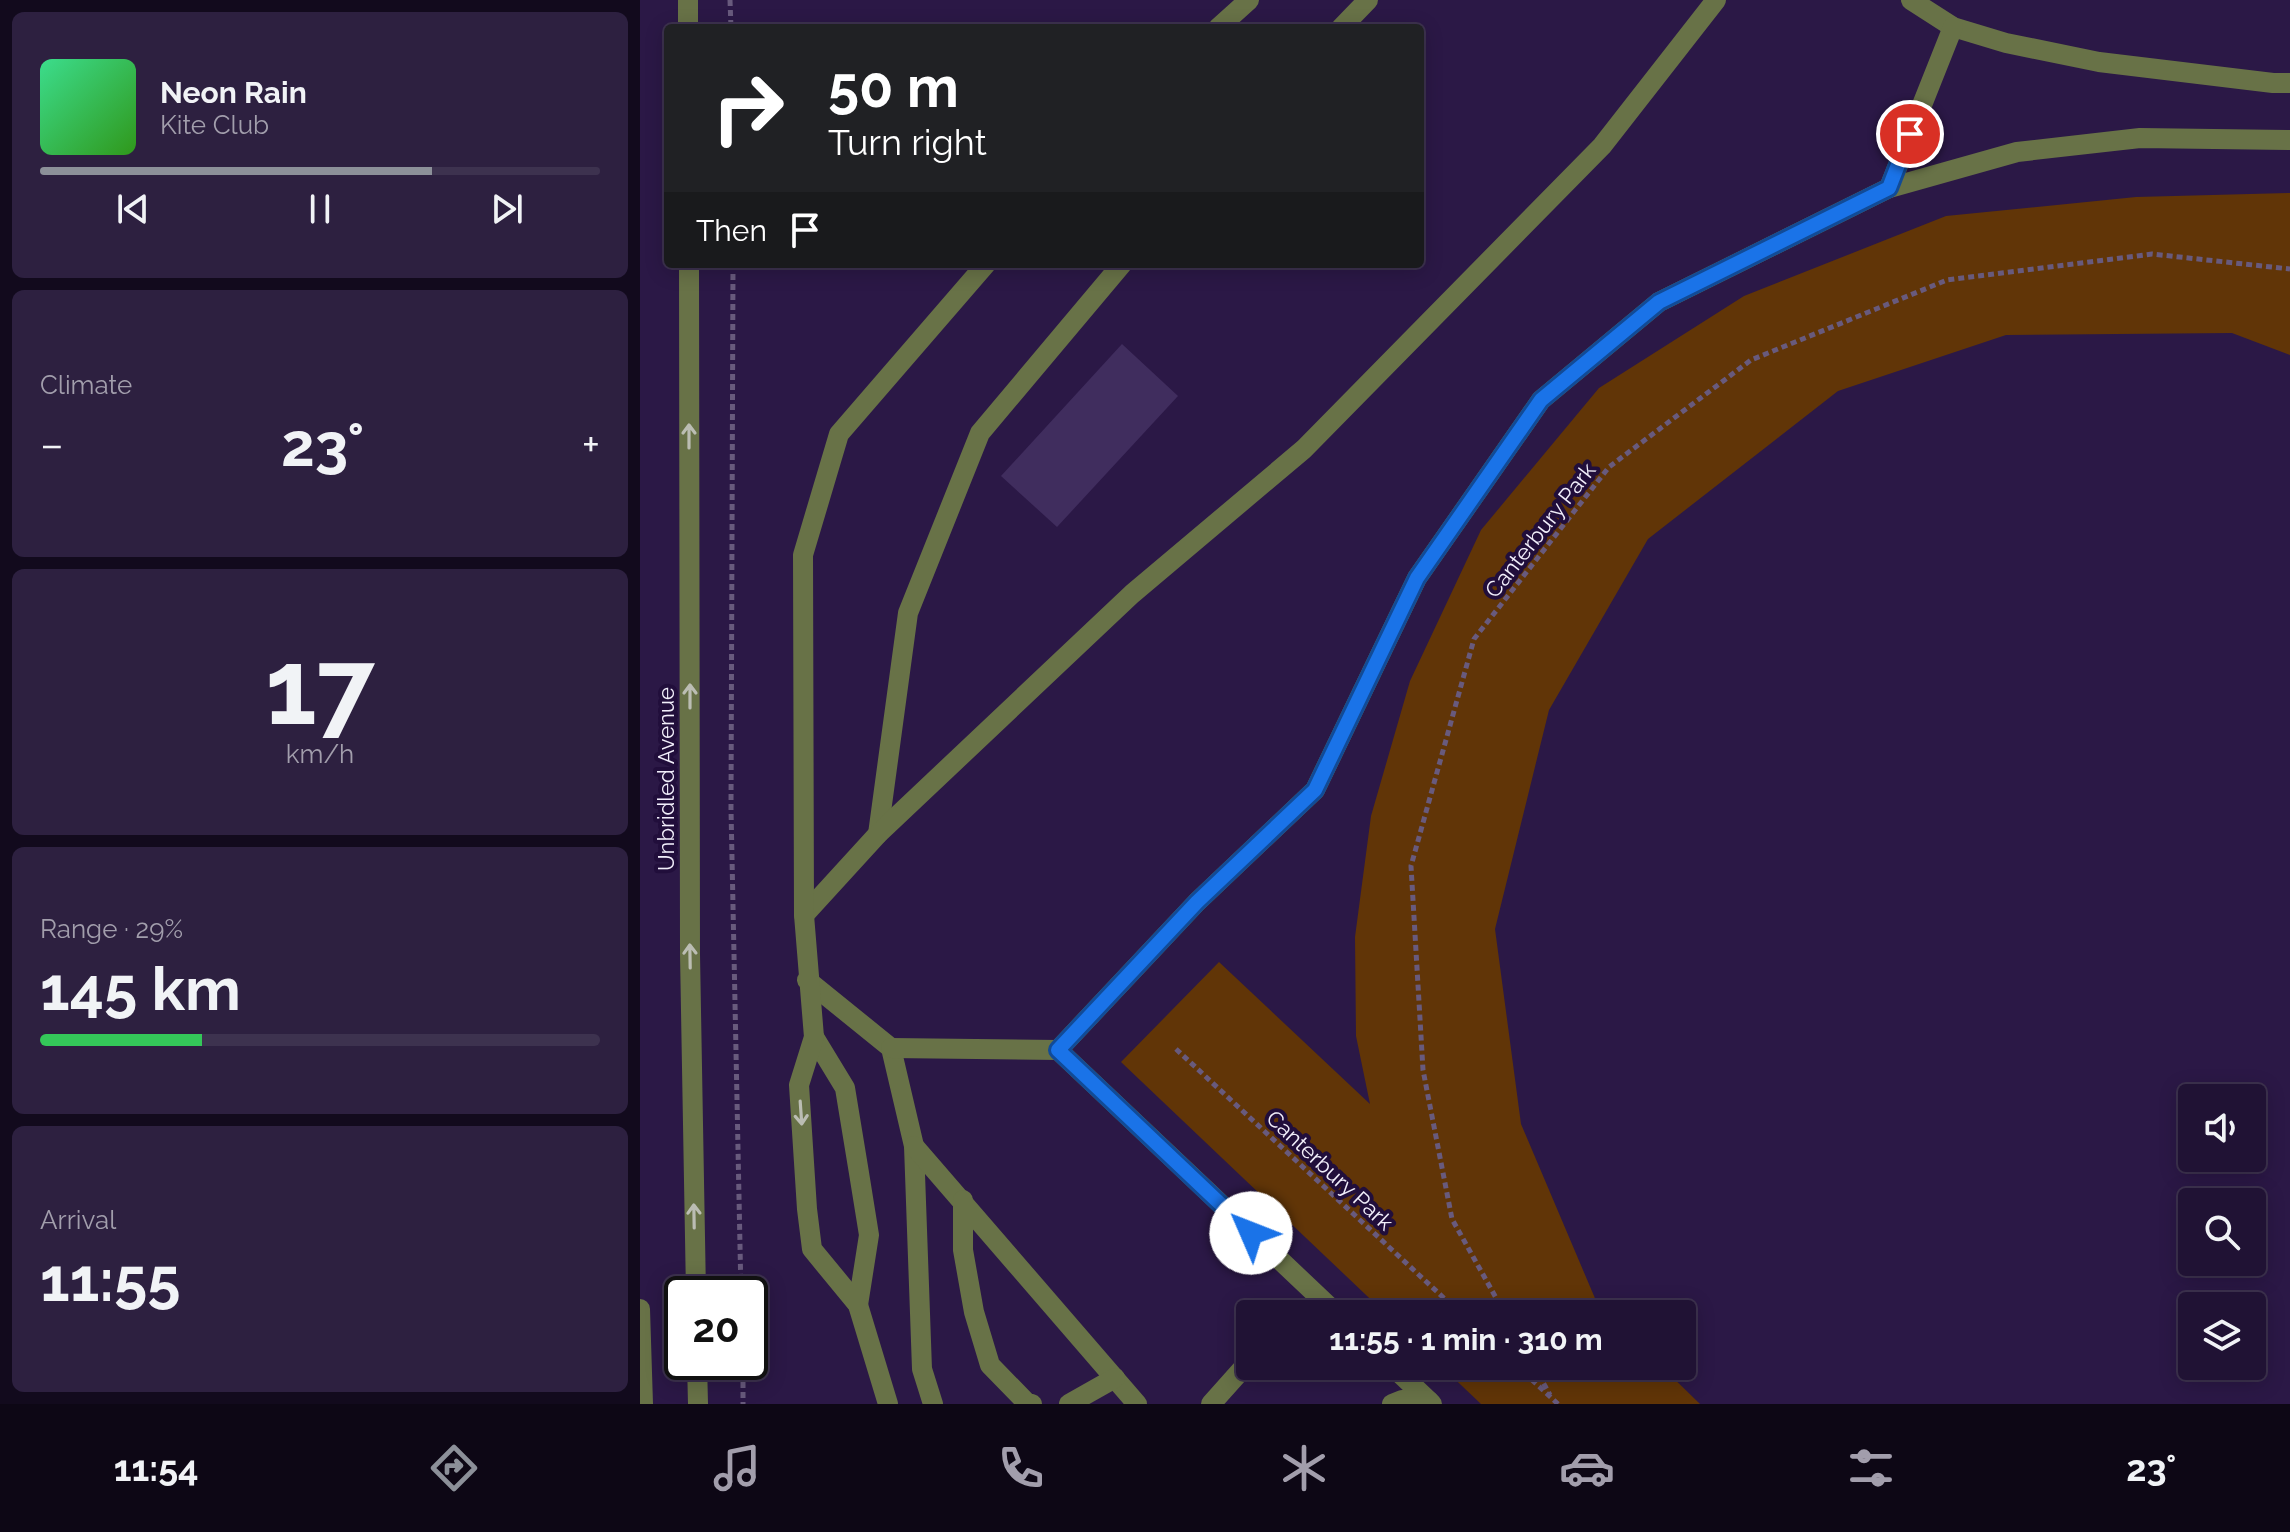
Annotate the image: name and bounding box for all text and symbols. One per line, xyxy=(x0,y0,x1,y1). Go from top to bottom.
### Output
text: 50 m xyxy=(828,54,959,120)
icon: right xyxy=(696,56,800,160)
text: Neon Rain xyxy=(160,75,307,110)
pin xyxy=(1876,100,1944,168)
text: Kite Club xyxy=(160,110,269,140)
icon: arrive xyxy=(1888,112,1932,156)
text: Turn right xyxy=(828,121,987,163)
icon: previous xyxy=(111,187,155,231)
icon: pause xyxy=(298,187,342,231)
icon: next xyxy=(485,187,529,231)
icon: arrive xyxy=(783,208,827,252)
text: Then xyxy=(696,213,767,248)
text: Climate xyxy=(40,370,132,400)
text: 23° xyxy=(281,410,364,480)
text: − xyxy=(40,419,64,470)
text: + xyxy=(582,419,600,470)
one-way arrow xyxy=(681,423,697,450)
street label: Canterbury Park xyxy=(1479,457,1601,603)
text: 17 xyxy=(265,626,375,748)
one-way arrow xyxy=(682,683,698,710)
street label: Unbridled Avenue xyxy=(653,687,679,871)
text: km/h xyxy=(286,739,354,769)
text: Range · 29% xyxy=(40,914,183,944)
one-way arrow xyxy=(682,943,698,970)
text: 145 km xyxy=(40,954,241,1024)
map controls xyxy=(2178,1084,2266,1380)
button: sound xyxy=(2178,1084,2266,1172)
one-way arrow xyxy=(794,1099,809,1126)
street label: Canterbury Park xyxy=(1261,1105,1399,1236)
button: search xyxy=(2178,1188,2266,1276)
position arrow xyxy=(1209,1191,1293,1275)
one-way arrow xyxy=(686,1203,702,1230)
text: Arrival xyxy=(40,1205,116,1235)
text: 11:55 xyxy=(40,1245,181,1315)
speed limit sign: 20 xyxy=(664,1276,768,1380)
button: layers xyxy=(2178,1292,2266,1380)
text: 11:55 · 1 min · 310 m xyxy=(1329,1322,1603,1357)
icon: directions xyxy=(426,1440,482,1496)
icon: music xyxy=(709,1440,765,1496)
icon: phone xyxy=(993,1440,1049,1496)
icon: climate xyxy=(1276,1440,1332,1496)
icon: car xyxy=(1559,1440,1615,1496)
icon: filters xyxy=(1843,1440,1899,1496)
text: 11:54 xyxy=(114,1447,199,1489)
text: 23° xyxy=(2126,1447,2176,1489)

